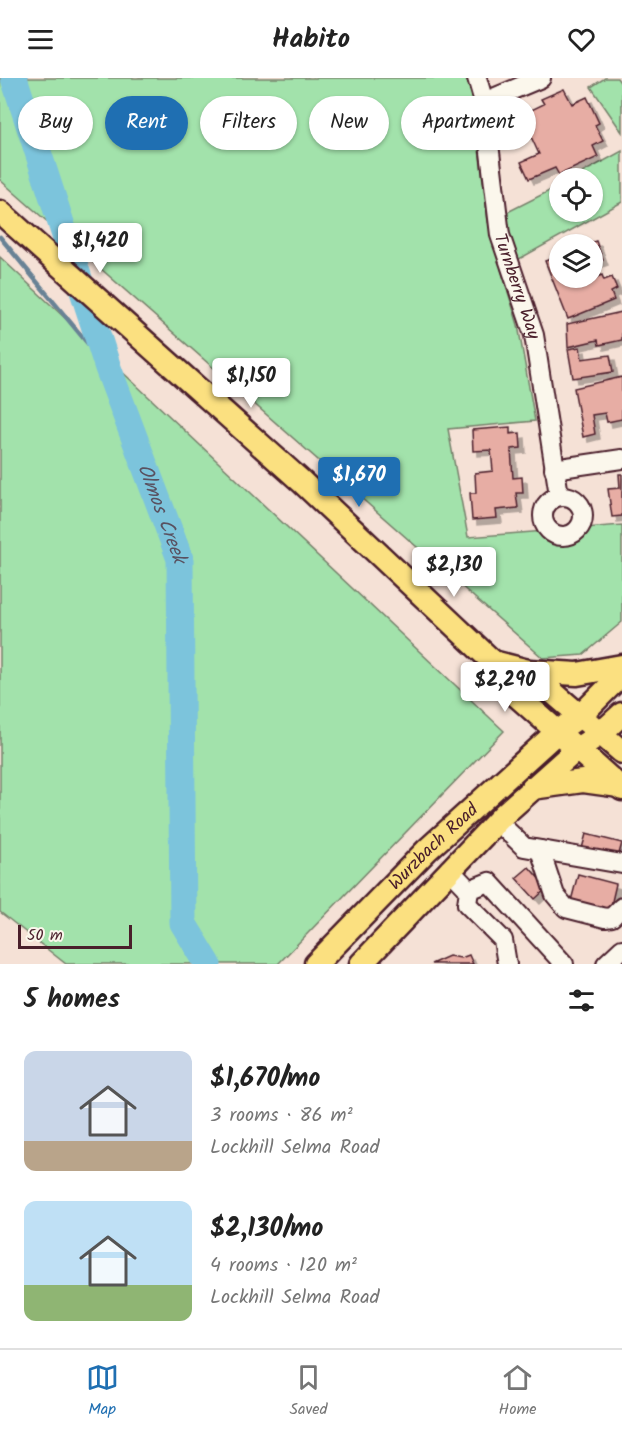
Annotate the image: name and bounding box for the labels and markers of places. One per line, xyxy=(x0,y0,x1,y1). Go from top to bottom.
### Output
pin: $1,420 xyxy=(51,223,149,274)
pin: $1,150 xyxy=(202,358,300,409)
pin: $1,670 xyxy=(310,457,408,508)
pin: $2,130 xyxy=(405,547,503,598)
pin: $2,290 xyxy=(456,662,554,713)

